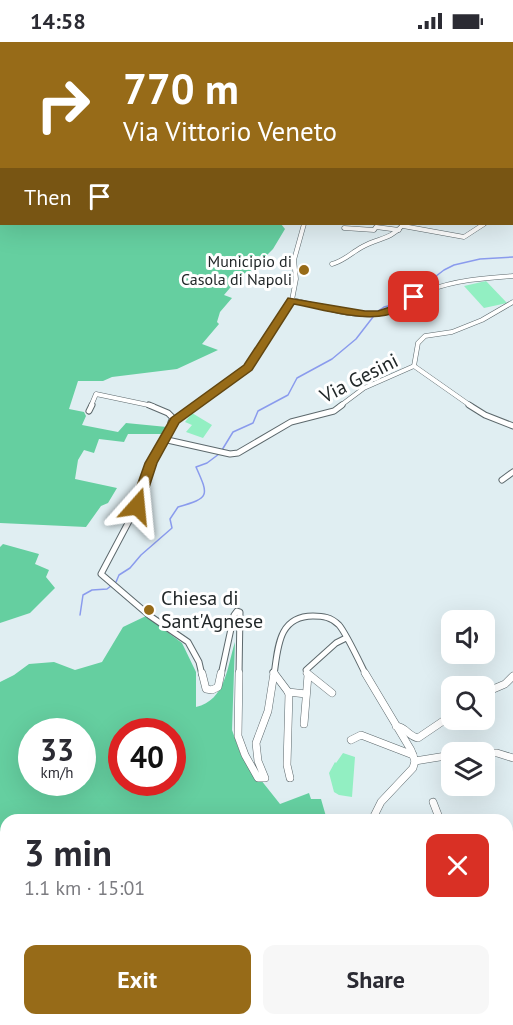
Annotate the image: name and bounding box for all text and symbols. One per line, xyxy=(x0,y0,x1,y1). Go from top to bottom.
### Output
text: 14:58 xyxy=(30,7,86,35)
text: 770 m xyxy=(123,61,239,116)
icon: right xyxy=(24,66,102,144)
text: Via Vittorio Veneto xyxy=(123,114,337,148)
icon: arrive xyxy=(83,180,116,213)
text: Then xyxy=(24,183,71,211)
place label: Municipio di Casola di Napoli xyxy=(181,251,292,289)
marker: Municipio di Casola di Napoli xyxy=(297,263,311,277)
pin xyxy=(388,271,439,322)
icon: arrive xyxy=(397,280,430,313)
street label: Via Gesini xyxy=(315,347,403,409)
position arrow xyxy=(105,474,169,538)
place label: Chiesa di Sant'Agnese xyxy=(161,585,263,634)
marker: Chiesa di Sant'Agnese xyxy=(142,603,156,617)
map controls xyxy=(441,610,495,796)
button: sound xyxy=(441,610,495,664)
button: search xyxy=(441,676,495,730)
speed limit sign: 40 xyxy=(108,718,186,796)
text: 33 xyxy=(40,730,74,769)
button: layers xyxy=(441,742,495,796)
text: km/h xyxy=(41,763,73,782)
text: 3 min xyxy=(24,829,112,876)
button: close xyxy=(426,834,489,897)
text: 1.1 km · 15:01 xyxy=(24,875,145,901)
button: Exit xyxy=(24,945,251,1014)
button: Share xyxy=(263,945,489,1014)

